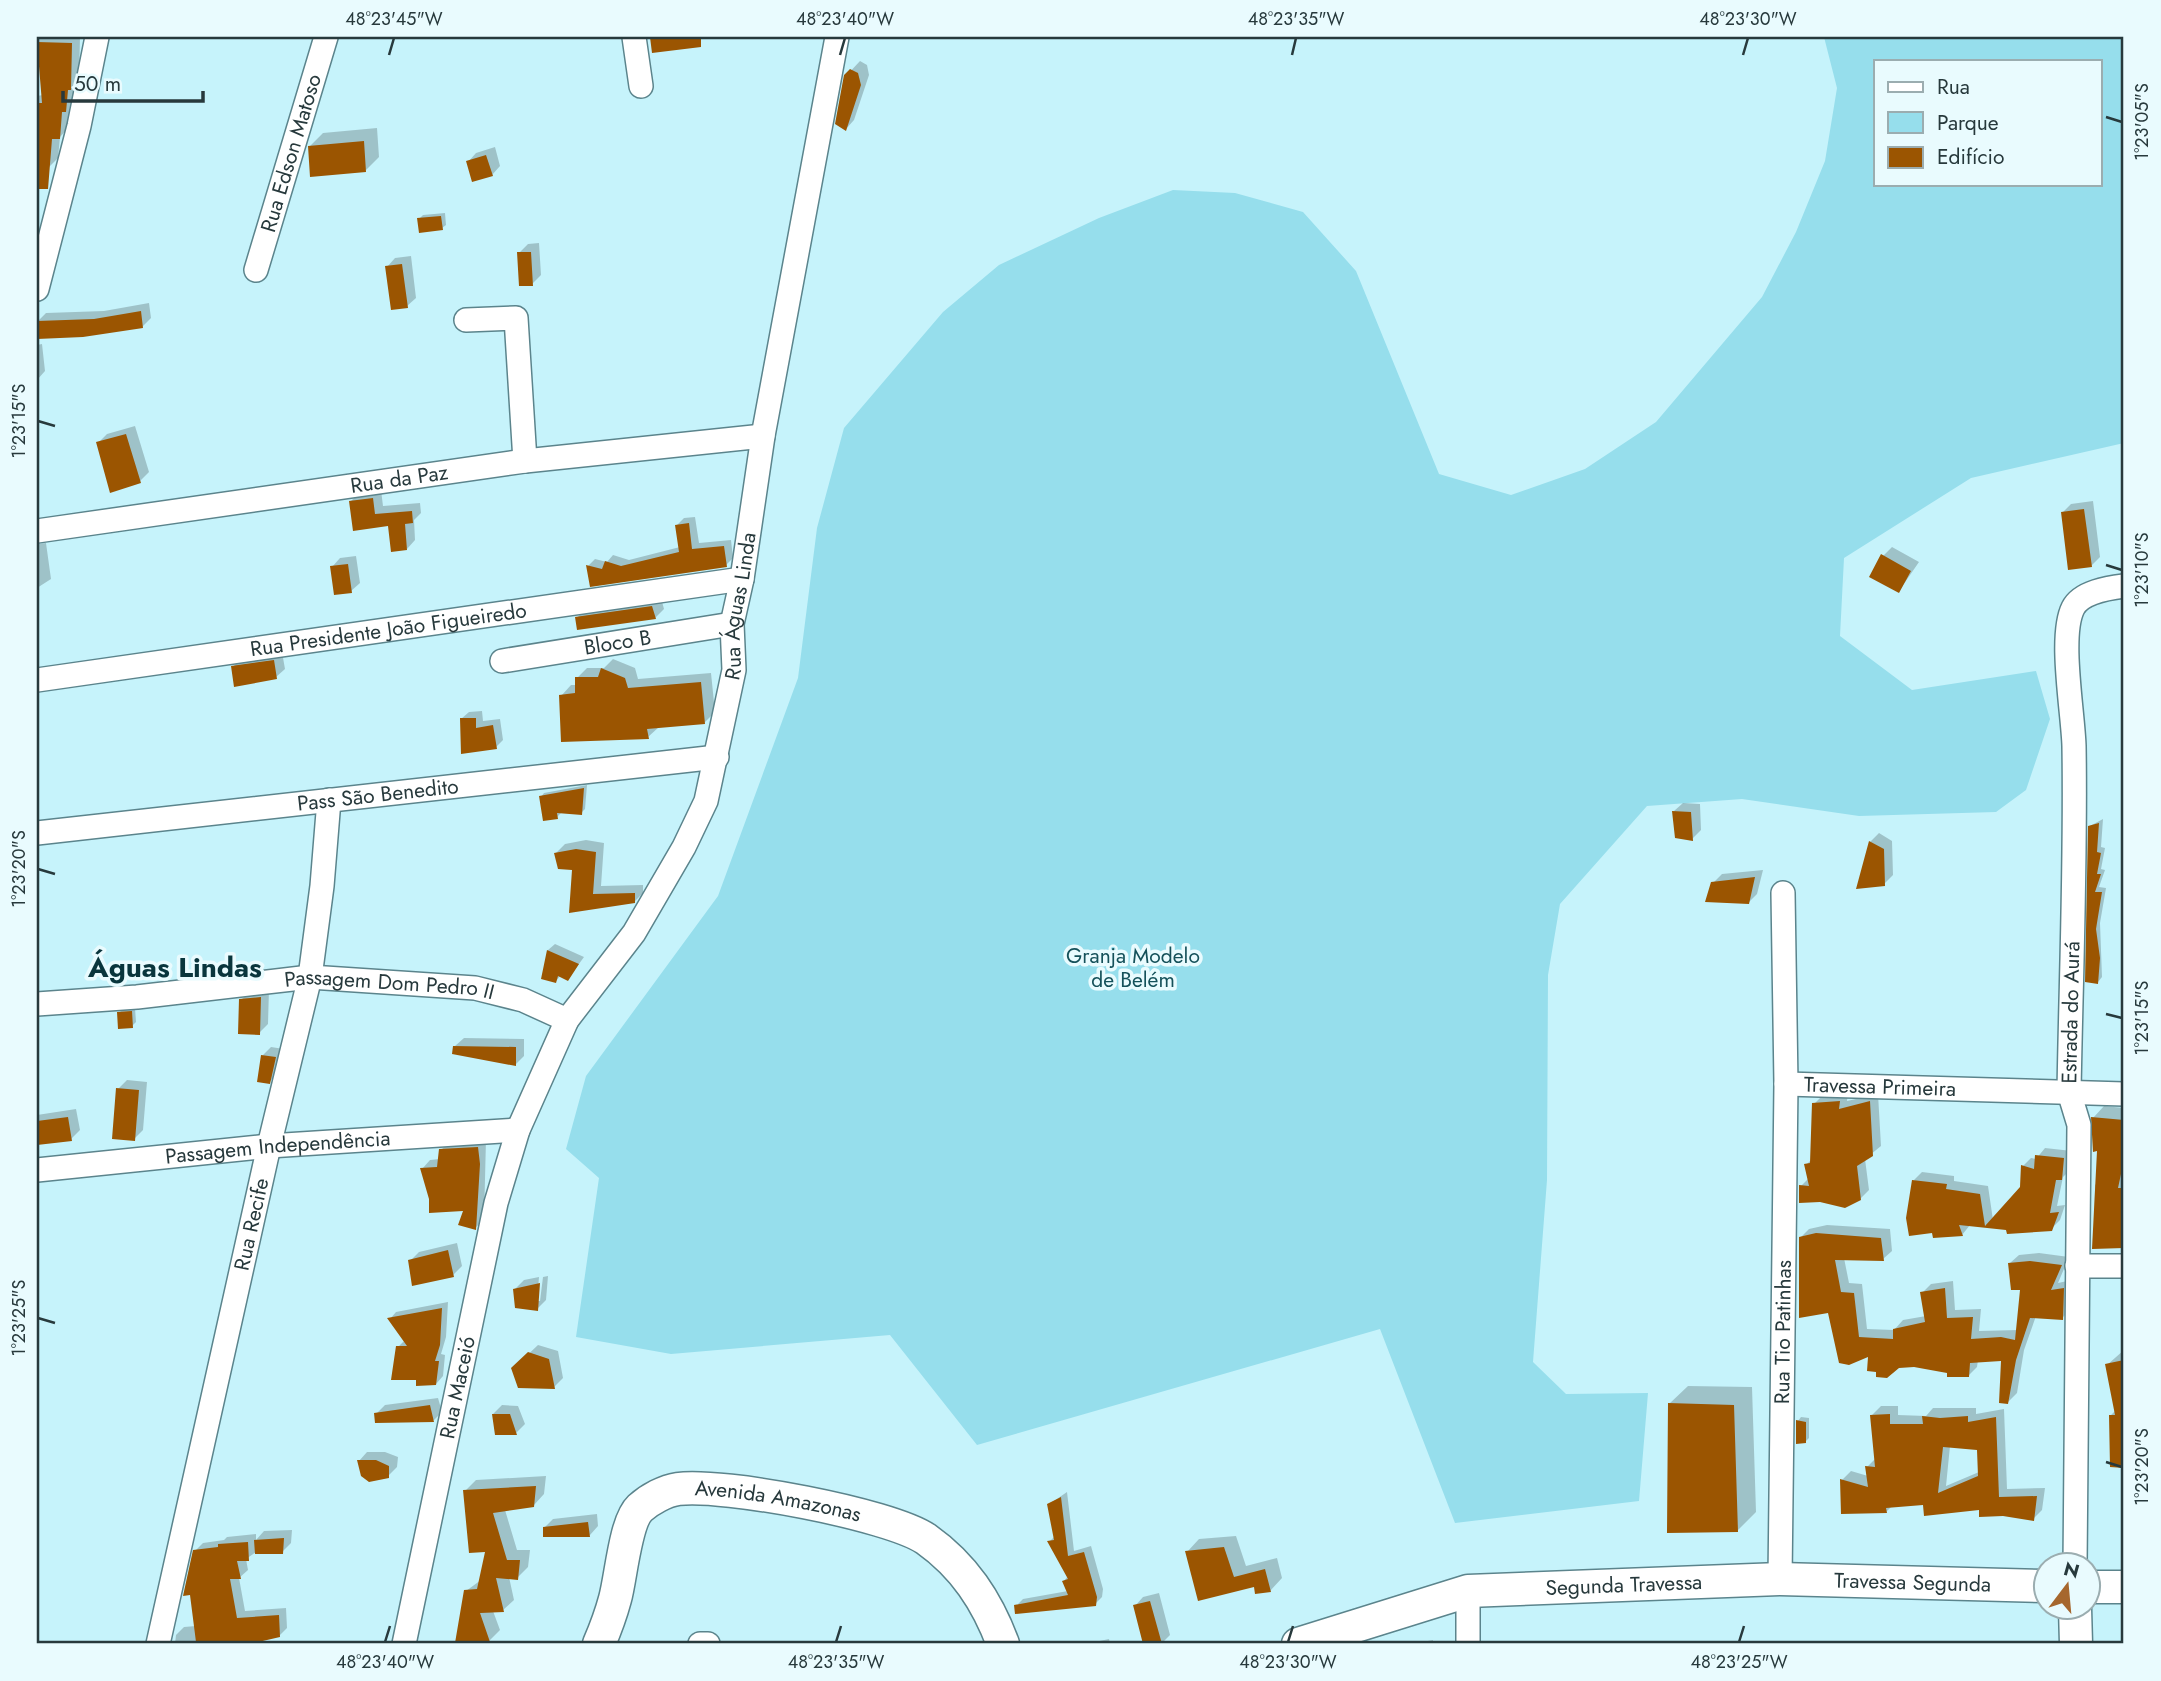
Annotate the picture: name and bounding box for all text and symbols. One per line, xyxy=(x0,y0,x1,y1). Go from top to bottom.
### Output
text: 48°23'45"W xyxy=(345,6,443,32)
text: 48°23'40"W xyxy=(796,6,894,32)
text: 48°23'35"W xyxy=(1248,6,1345,32)
text: 48°23'30"W xyxy=(1699,6,1797,32)
scale bar xyxy=(63,60,203,104)
legend xyxy=(1874,60,2102,186)
text: 50 m xyxy=(74,69,121,99)
street label: Rua Edson Matoso xyxy=(253,70,329,236)
text: Rua xyxy=(1937,72,1970,102)
text: 1°23'05"S xyxy=(2129,83,2155,161)
text: Parque xyxy=(1937,108,1999,138)
text: Edifício xyxy=(1937,142,2004,172)
text: 1°23'15"S xyxy=(6,383,32,458)
street label: Rua da Paz xyxy=(349,457,450,501)
street label: Rua Águas Linda xyxy=(717,530,764,683)
text: 1°23'10"S xyxy=(2129,532,2155,608)
street label: Rua Presidente João Figueiredo xyxy=(248,595,529,664)
street label: Bloco B xyxy=(582,622,653,663)
street label: Pass São Benedito xyxy=(296,771,460,819)
text: 1°23'20"S xyxy=(6,830,32,908)
park label: Granja Modelo de Belém xyxy=(1066,941,1200,995)
street label: Estrada do Aurá xyxy=(2054,941,2087,1084)
district label: Águas Lindas xyxy=(87,947,262,988)
street label: Passagem Dom Pedro II xyxy=(283,962,498,1007)
text: 1°23'15"S xyxy=(2129,980,2155,1055)
street label: Travessa Primeira xyxy=(1803,1070,1956,1104)
street label: Passagem Independência xyxy=(164,1123,391,1172)
street label: Rua Recife xyxy=(227,1175,276,1274)
street label: Rua Tio Patinhas xyxy=(1767,1260,1799,1404)
text: 1°23'25"S xyxy=(6,1279,32,1356)
street label: Rua Maceió xyxy=(432,1333,483,1442)
text: 1°23'20"S xyxy=(2129,1428,2155,1506)
street label: Avenida Amazonas xyxy=(694,1473,864,1530)
north arrow xyxy=(2032,1552,2102,1622)
text: N xyxy=(2061,1555,2083,1585)
street label: Travessa Segunda xyxy=(1834,1565,1991,1600)
street label: Segunda Travessa xyxy=(1545,1567,1703,1603)
text: 48°23'40"W xyxy=(336,1649,434,1675)
text: 48°23'35"W xyxy=(788,1649,885,1675)
text: 48°23'30"W xyxy=(1239,1649,1337,1675)
text: 48°23'25"W xyxy=(1690,1649,1788,1675)

